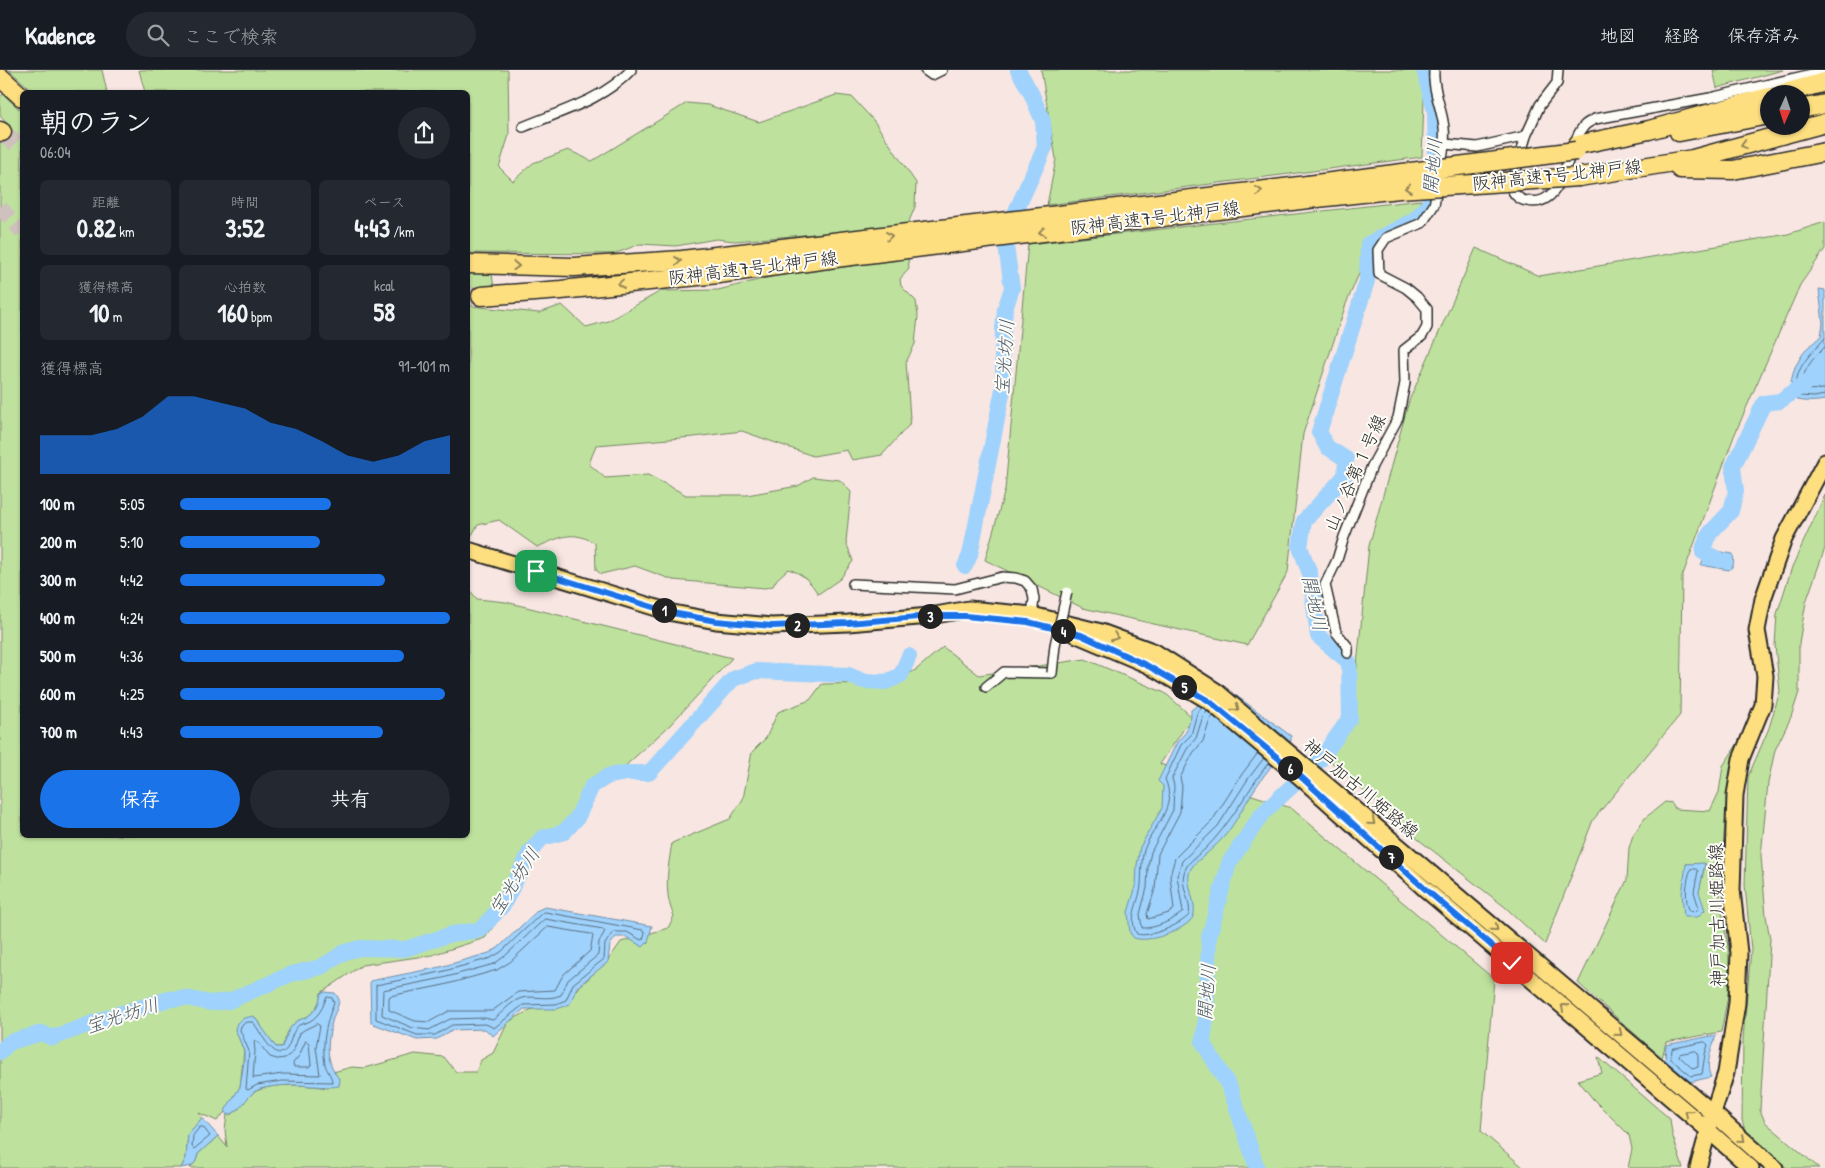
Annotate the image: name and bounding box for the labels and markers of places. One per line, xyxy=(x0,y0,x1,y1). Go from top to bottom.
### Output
pin xyxy=(515,550,557,592)
pin: 1 xyxy=(652,598,676,622)
pin: 3 xyxy=(918,604,942,628)
pin: 2 xyxy=(784,612,810,638)
pin: 4 xyxy=(1050,618,1076,644)
pin: 5 xyxy=(1172,674,1196,700)
pin: 6 xyxy=(1278,756,1302,780)
pin: 7 xyxy=(1378,844,1404,870)
pin xyxy=(1491,942,1533,984)

